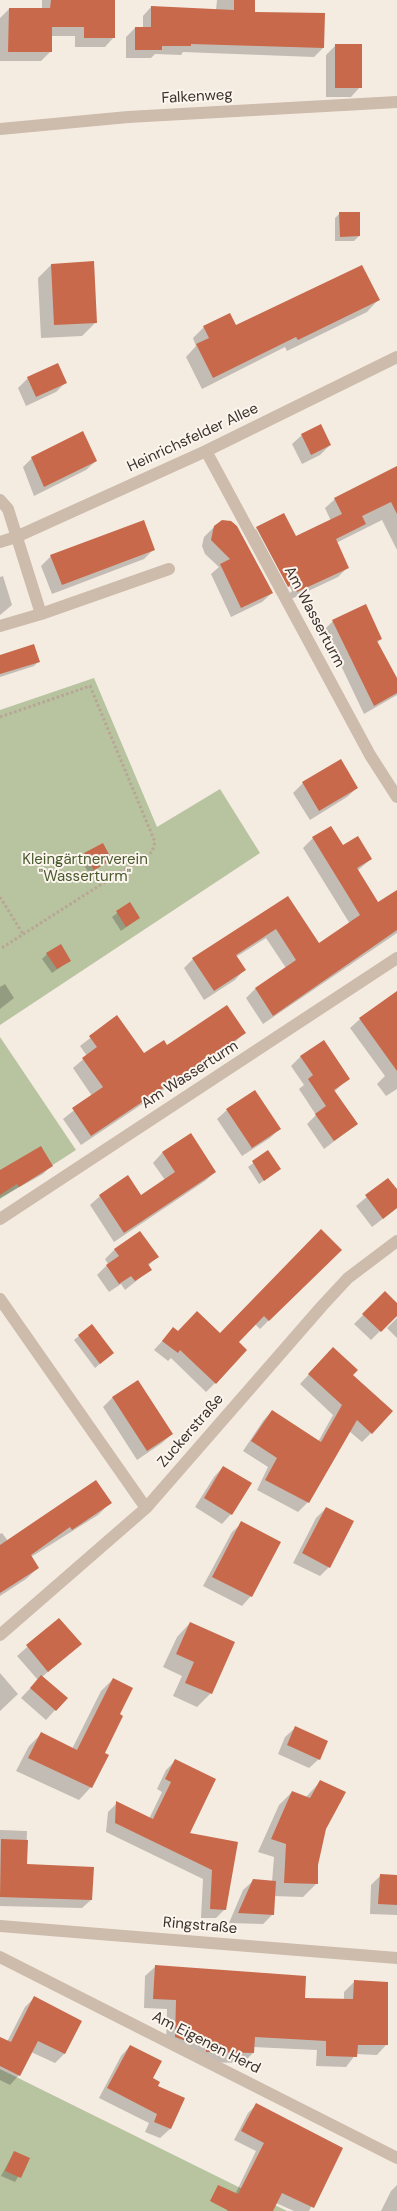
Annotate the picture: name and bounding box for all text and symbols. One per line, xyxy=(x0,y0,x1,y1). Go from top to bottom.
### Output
street label: Falkenweg xyxy=(161,86,233,108)
street label: Heinrichsfelder Allee xyxy=(125,400,261,476)
street label: Am Wasserturm xyxy=(280,563,348,671)
park label: Kleingärtnerverein "Wasserturm" xyxy=(22,851,148,886)
street label: Am Wasserturm xyxy=(138,1037,242,1113)
street label: Zuckerstraße xyxy=(154,1391,228,1471)
street label: Ringstraße xyxy=(162,1914,238,1938)
street label: Am Eigenen Herd xyxy=(149,2008,263,2078)

